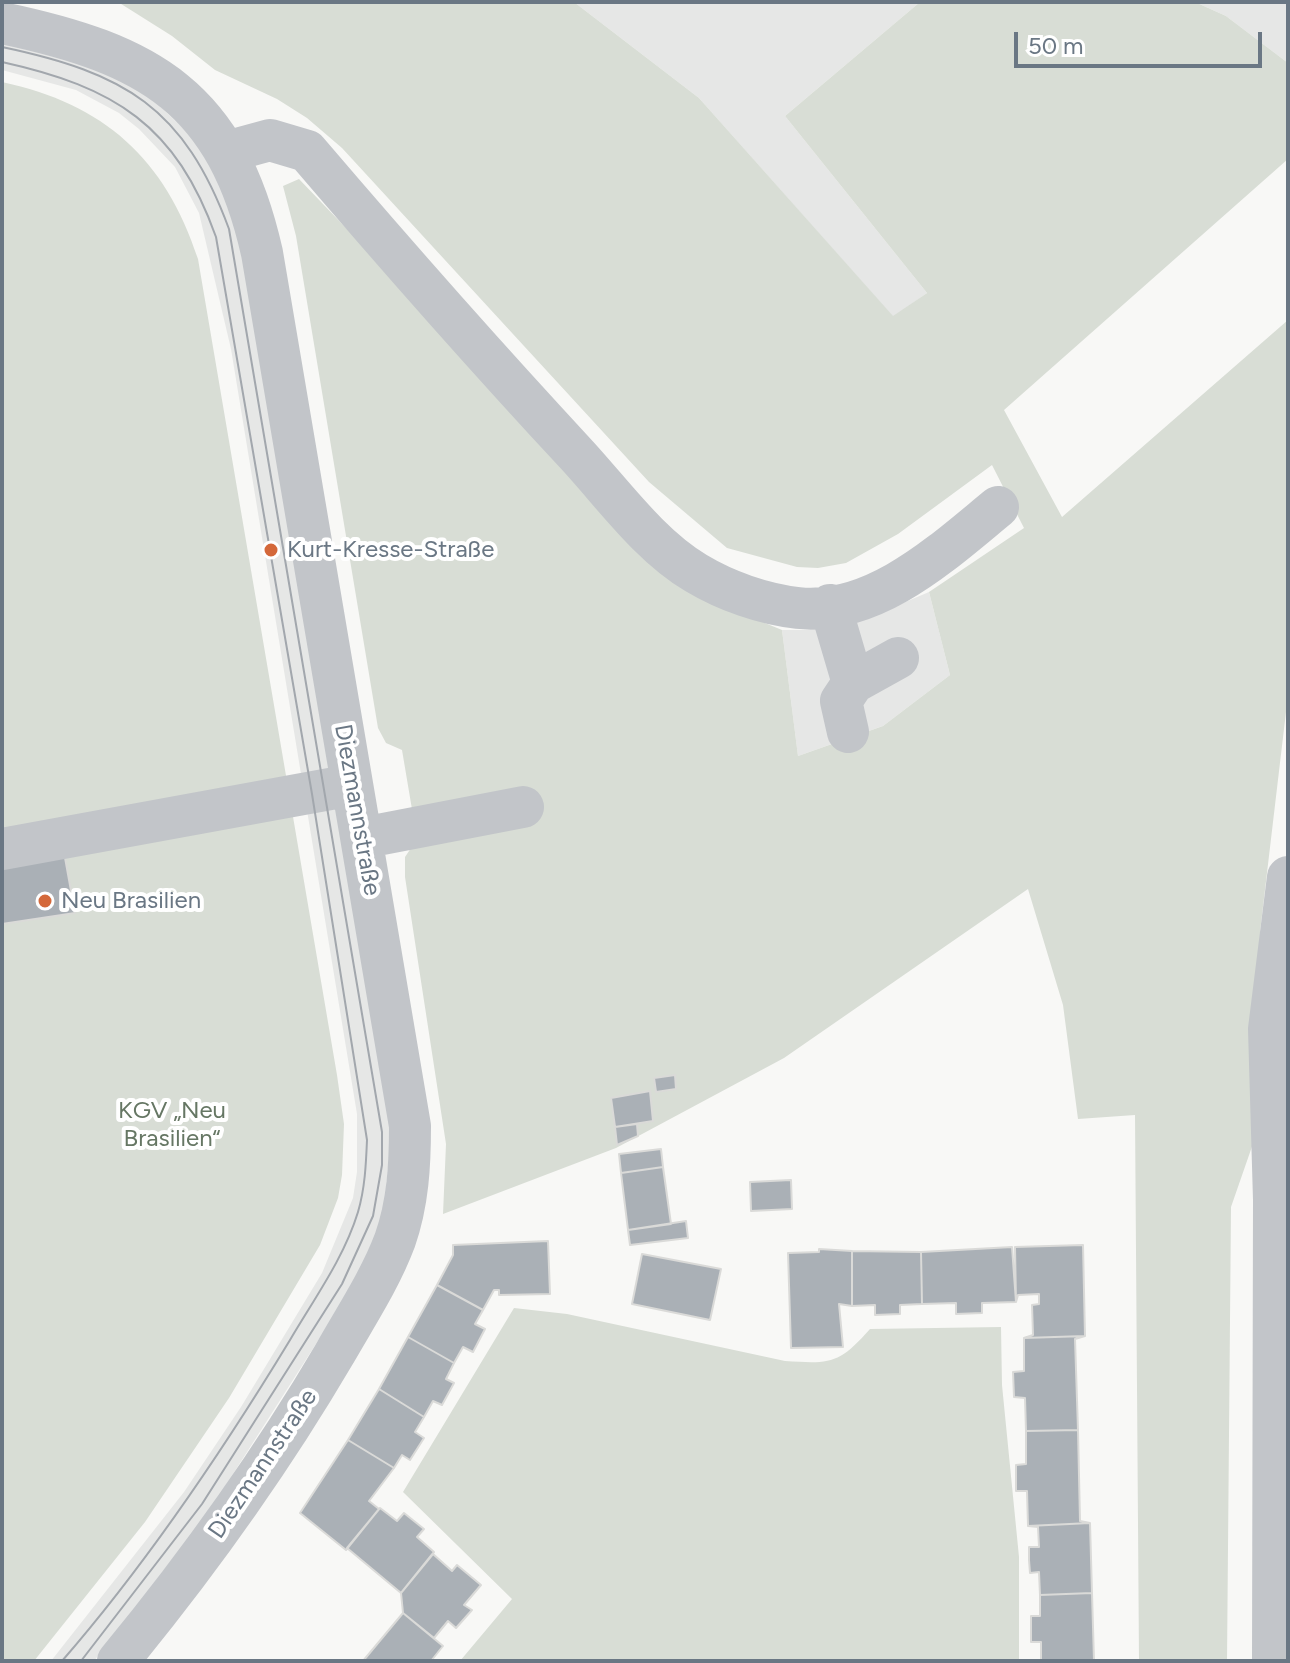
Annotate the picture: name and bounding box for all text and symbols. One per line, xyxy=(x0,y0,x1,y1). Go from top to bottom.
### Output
scale bar xyxy=(1018,16,1266,66)
text: 50 m xyxy=(1028,31,1084,60)
place label: Kurt-Kresse-Straße xyxy=(287,536,494,564)
marker: Kurt-Kresse-Straße xyxy=(262,541,280,559)
street label: Diezmannstraße xyxy=(328,722,386,898)
place label: Neu Brasilien xyxy=(61,887,201,915)
marker: Neu Brasilien xyxy=(36,892,54,910)
park label: KGV „Neu Brasilien“ xyxy=(118,1097,226,1153)
street label: Diezmannstraße xyxy=(203,1384,323,1544)

